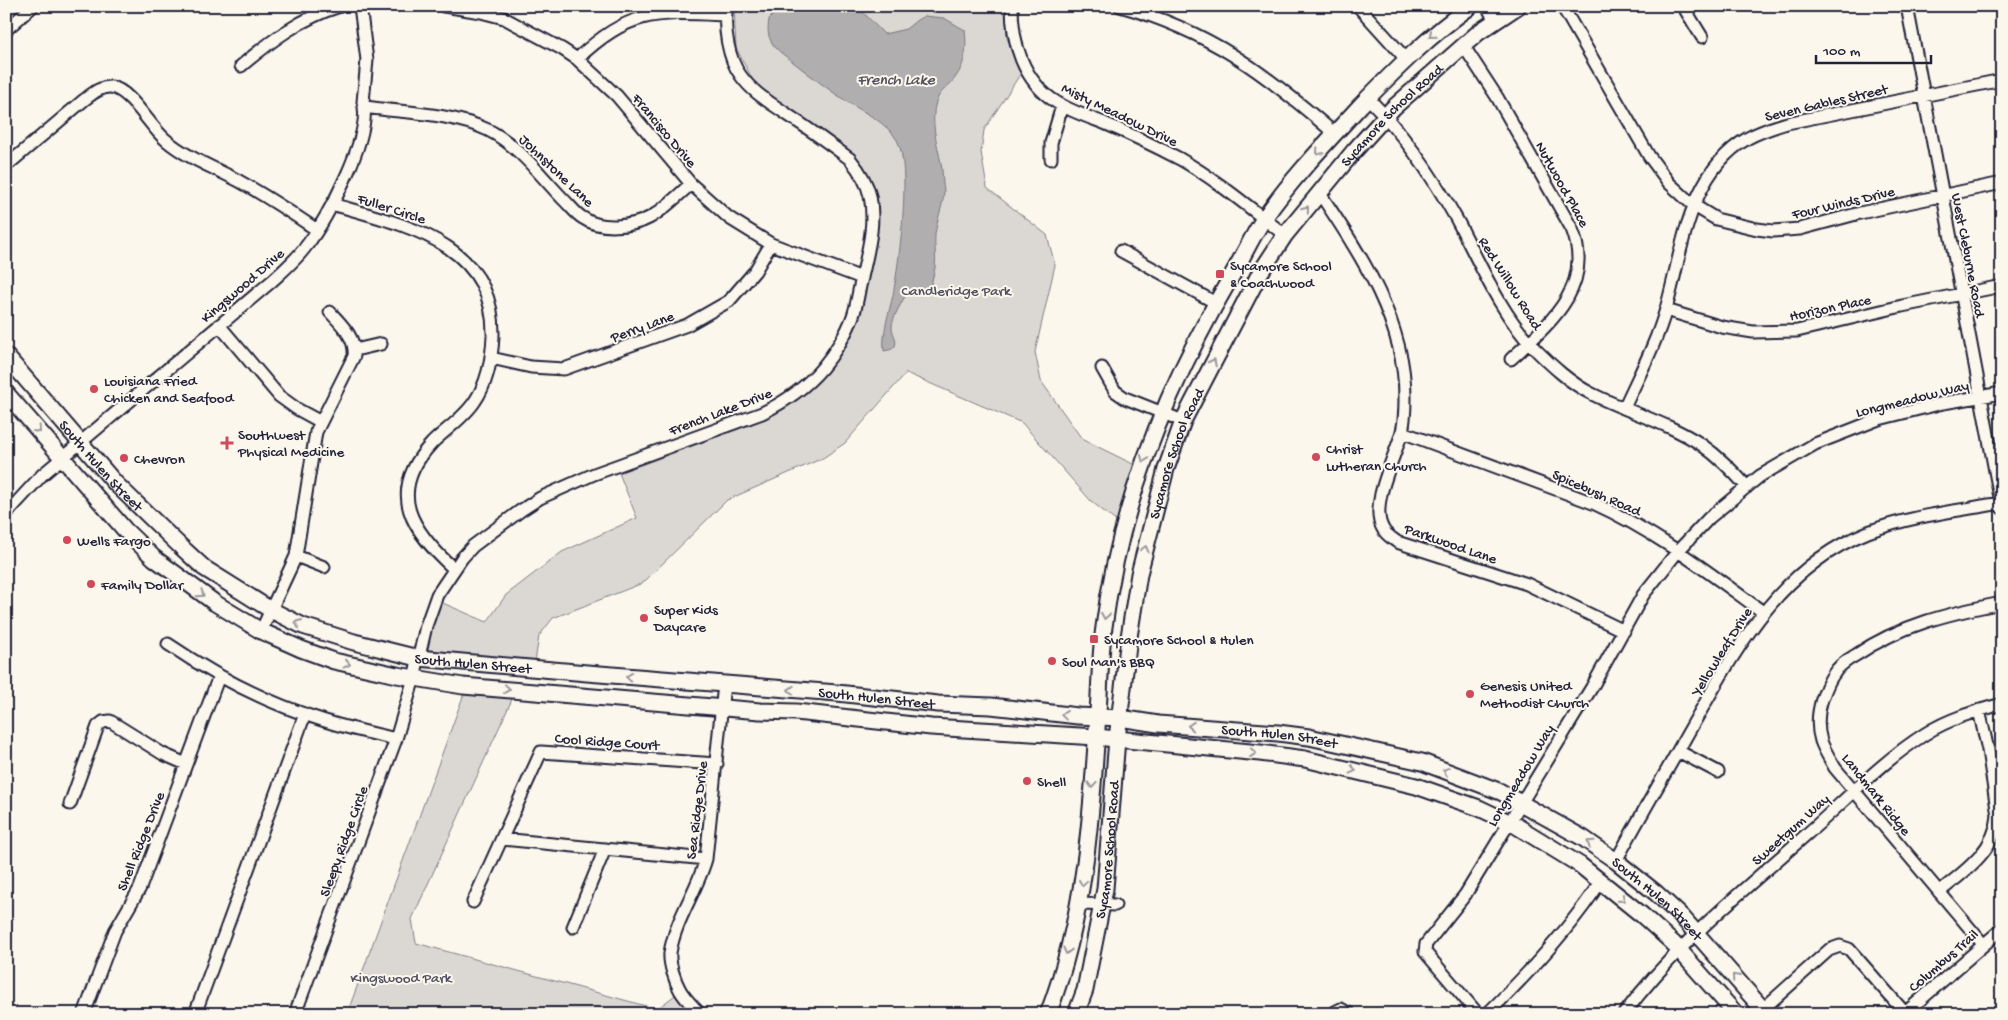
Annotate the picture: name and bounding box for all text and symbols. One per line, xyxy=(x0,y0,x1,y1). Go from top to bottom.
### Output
one-way arrow xyxy=(1429,30,1438,38)
scale bar xyxy=(1816,32,1930,64)
text: 100 m xyxy=(1822,43,1861,61)
street label: Sycamore School Road xyxy=(1338,60,1449,171)
water label: French Lake xyxy=(857,72,936,91)
street label: Misty Meadow Drive xyxy=(1058,80,1180,152)
street label: Seven Gables Street xyxy=(1763,81,1891,127)
street label: Francisco Drive xyxy=(627,90,700,172)
street label: Johnstone Lane xyxy=(514,131,597,212)
street label: Nutwood Place xyxy=(1530,139,1592,231)
one-way arrow xyxy=(1315,146,1324,155)
street label: Four Winds Drive xyxy=(1789,183,1897,225)
street label: Fuller Circle xyxy=(354,190,428,229)
street label: West Cleburne Road xyxy=(1946,192,1988,320)
one-way arrow xyxy=(1300,205,1309,214)
street label: Red Willow Road xyxy=(1474,234,1546,335)
street label: Kingswood Drive xyxy=(198,245,289,328)
place label: Sycamore School & Coachwood xyxy=(1230,258,1332,293)
marker: Sycamore School & Coachwood xyxy=(1214,268,1226,280)
park label: Candleridge Park xyxy=(901,283,1012,301)
street label: Horizon Place xyxy=(1788,291,1873,326)
street label: Perry Lane xyxy=(608,308,677,348)
one-way arrow xyxy=(1207,358,1217,367)
place label: Louisiana Fried Chicken and Seafood xyxy=(104,373,235,408)
street label: Longmeadow Way xyxy=(1854,377,1971,423)
marker: Louisiana Fried Chicken and Seafood xyxy=(88,383,100,395)
street label: French Lake Drive xyxy=(666,385,775,441)
street label: Sycamore School Road xyxy=(1146,385,1210,521)
street label: South Hulen Street xyxy=(54,417,147,517)
one-way arrow xyxy=(32,424,41,433)
place label: Southwest Physical Medicine xyxy=(237,427,344,462)
marker: Southwest Physical Medicine xyxy=(220,436,234,450)
place label: Christ Lutheran Church xyxy=(1326,441,1426,476)
place label: Chevron xyxy=(134,451,185,469)
marker: Christ Lutheran Church xyxy=(1310,451,1322,463)
marker: Chevron xyxy=(118,452,130,464)
one-way arrow xyxy=(1140,454,1150,463)
street label: Spicebush Road xyxy=(1549,466,1644,522)
street label: Parkwood Lane xyxy=(1401,520,1499,569)
place label: Wells Fargo xyxy=(77,533,151,551)
marker: Wells Fargo xyxy=(61,534,73,546)
one-way arrow xyxy=(1139,544,1150,553)
place label: Family Dollar xyxy=(100,577,185,595)
marker: Family Dollar xyxy=(85,578,97,590)
one-way arrow xyxy=(196,588,205,597)
place label: Super Kids Daycare xyxy=(653,602,718,637)
street label: Yellowleaf Drive xyxy=(1687,604,1757,701)
marker: Super Kids Daycare xyxy=(638,612,650,624)
one-way arrow xyxy=(1101,612,1111,621)
one-way arrow xyxy=(294,618,303,629)
place label: Sycamore School & Hulen xyxy=(1104,632,1254,650)
marker: Sycamore School & Hulen xyxy=(1088,633,1100,645)
street label: South Hulen Street xyxy=(414,651,534,679)
place label: Soul Man's BBQ xyxy=(1062,654,1155,672)
marker: Soul Man's BBQ xyxy=(1046,655,1058,667)
one-way arrow xyxy=(342,658,351,669)
one-way arrow xyxy=(625,671,633,682)
place label: Genesis United Methodist Church xyxy=(1480,678,1589,713)
one-way arrow xyxy=(504,683,512,694)
one-way arrow xyxy=(787,685,795,696)
street label: South Hulen Street xyxy=(818,685,937,715)
marker: Genesis United Methodist Church xyxy=(1464,688,1476,700)
one-way arrow xyxy=(1060,710,1069,720)
one-way arrow xyxy=(1186,721,1194,732)
street label: Longmeadow Way xyxy=(1484,721,1560,830)
street label: South Hulen Street xyxy=(1221,722,1341,754)
street label: Cool Ridge Court xyxy=(554,730,662,756)
one-way arrow xyxy=(1249,747,1257,758)
street label: Landmark Ridge xyxy=(1837,751,1914,840)
street label: Sea Ridge Drive xyxy=(683,760,713,860)
one-way arrow xyxy=(1348,764,1357,775)
one-way arrow xyxy=(1442,767,1451,777)
place label: Shell xyxy=(1037,774,1066,792)
marker: Shell xyxy=(1021,775,1033,787)
street label: Sycamore School Road xyxy=(1092,779,1125,920)
one-way arrow xyxy=(1087,782,1098,790)
street label: Sleepy Ridge Circle xyxy=(316,784,373,900)
street label: Shell Ridge Drive xyxy=(114,789,170,894)
street label: Sweetgum Way xyxy=(1749,790,1834,870)
one-way arrow xyxy=(1587,840,1596,849)
street label: South Hulen Street xyxy=(1607,854,1707,947)
one-way arrow xyxy=(1078,878,1088,887)
one-way arrow xyxy=(1617,893,1626,902)
street label: Columbus Trail xyxy=(1906,926,1983,997)
one-way arrow xyxy=(1062,947,1073,956)
park label: Kingswood Park xyxy=(351,970,453,988)
one-way arrow xyxy=(1732,974,1741,983)

